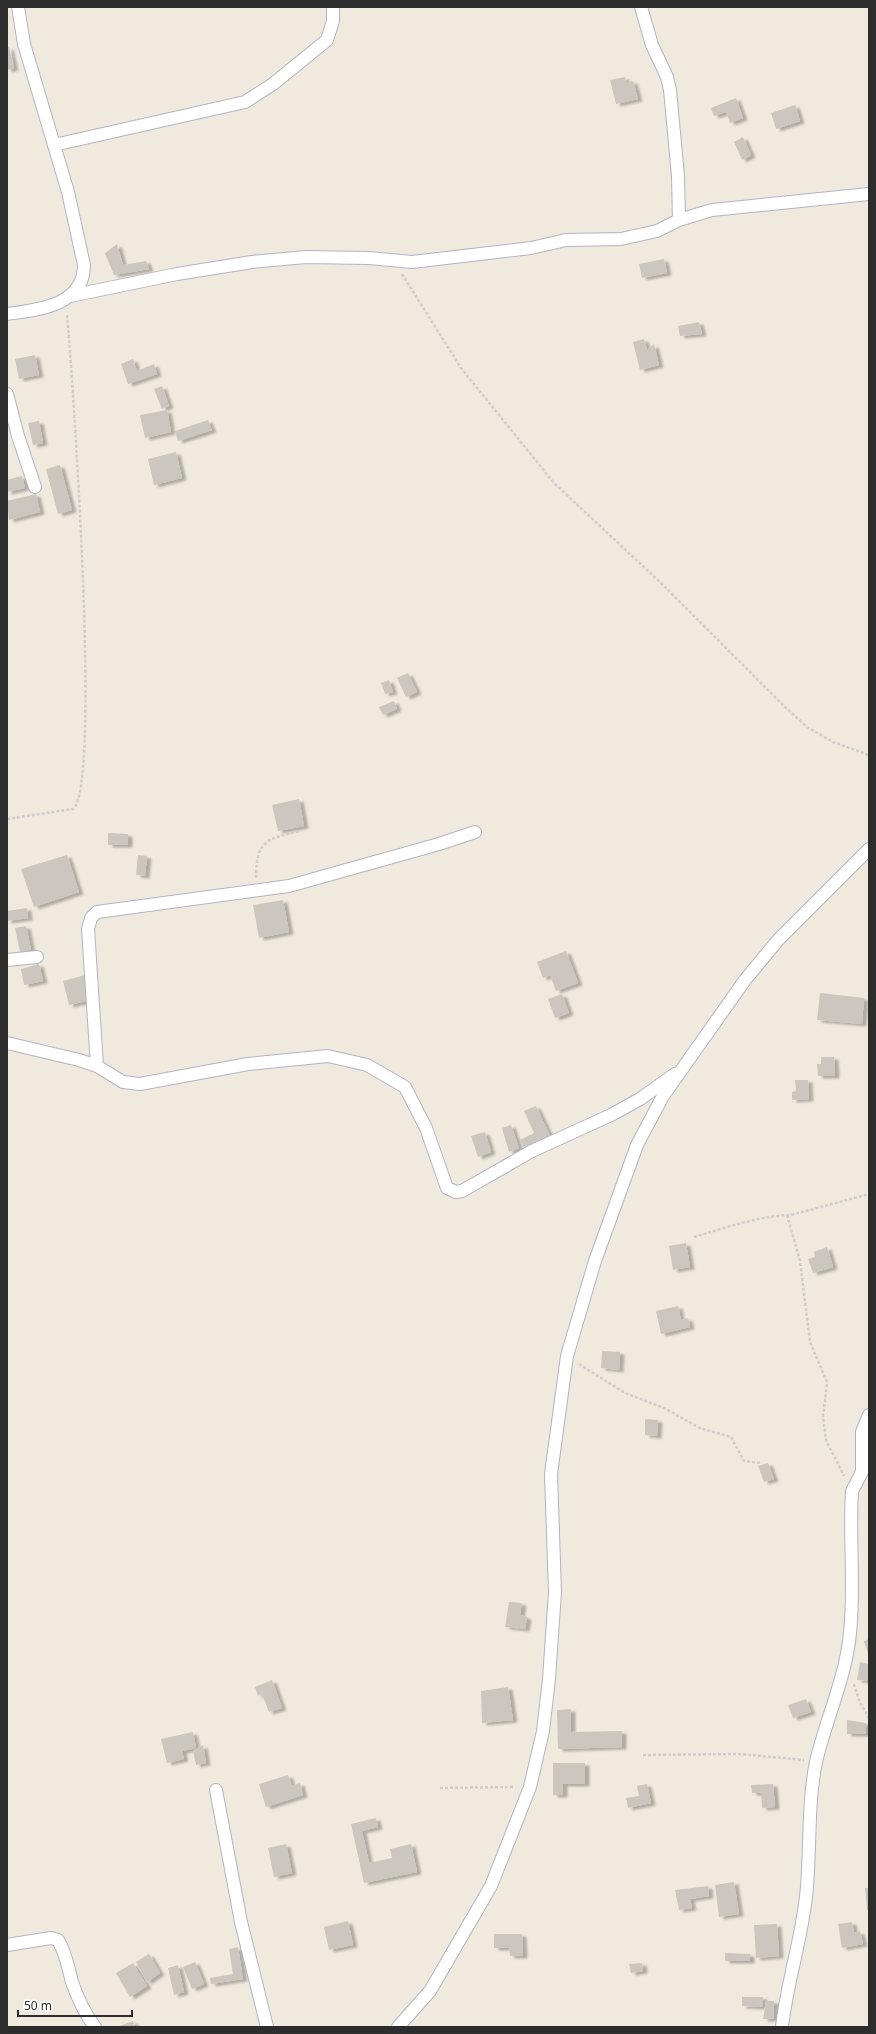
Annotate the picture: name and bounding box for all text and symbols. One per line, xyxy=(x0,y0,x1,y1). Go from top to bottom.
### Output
scale bar xyxy=(18,1992,132,2018)
text: 50 m xyxy=(24,1997,52,2014)

